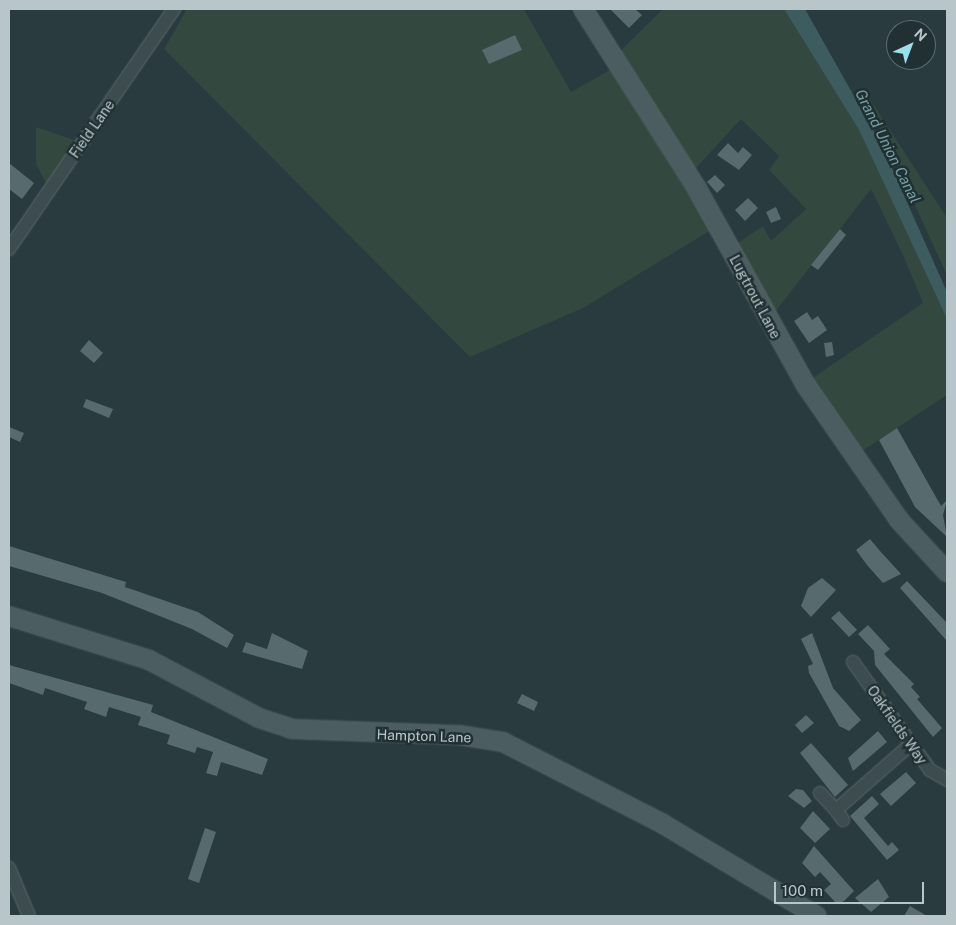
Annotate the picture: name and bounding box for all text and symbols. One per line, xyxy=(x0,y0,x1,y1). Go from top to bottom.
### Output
north arrow xyxy=(886,20,936,70)
text: N xyxy=(911,25,930,44)
water label: Grand Union Canal xyxy=(851,86,925,206)
street label: Field Lane xyxy=(66,97,118,161)
street label: Lugtrout Lane xyxy=(726,252,784,342)
street label: Oakfields Way xyxy=(863,682,931,768)
street label: Hampton Lane xyxy=(376,726,472,746)
scale bar xyxy=(776,872,926,904)
text: 100 m xyxy=(782,882,823,899)

